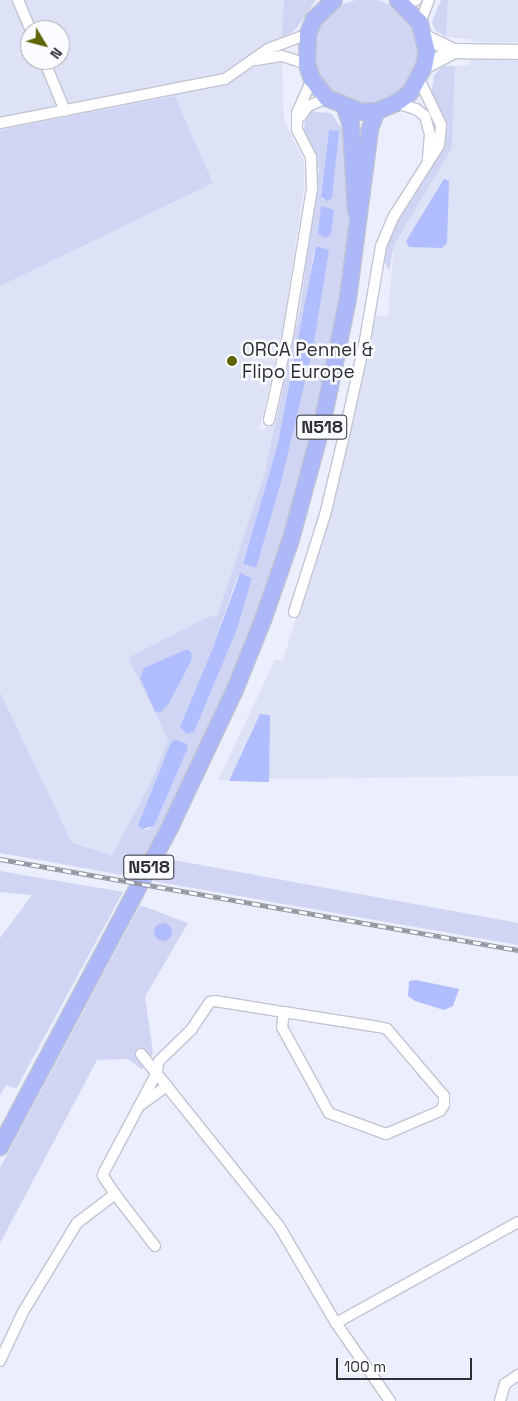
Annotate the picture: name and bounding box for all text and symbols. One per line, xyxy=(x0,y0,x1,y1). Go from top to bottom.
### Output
north arrow xyxy=(20,20,70,70)
text: N xyxy=(46,44,66,63)
place label: ORCA Pennel & Flipo Europe xyxy=(242,339,374,383)
marker: ORCA Pennel & Flipo Europe xyxy=(226,355,238,367)
road number: N518 xyxy=(296,412,348,442)
road number: N518 xyxy=(123,852,175,882)
scale bar xyxy=(338,1348,474,1380)
text: 100 m xyxy=(344,1357,386,1376)

